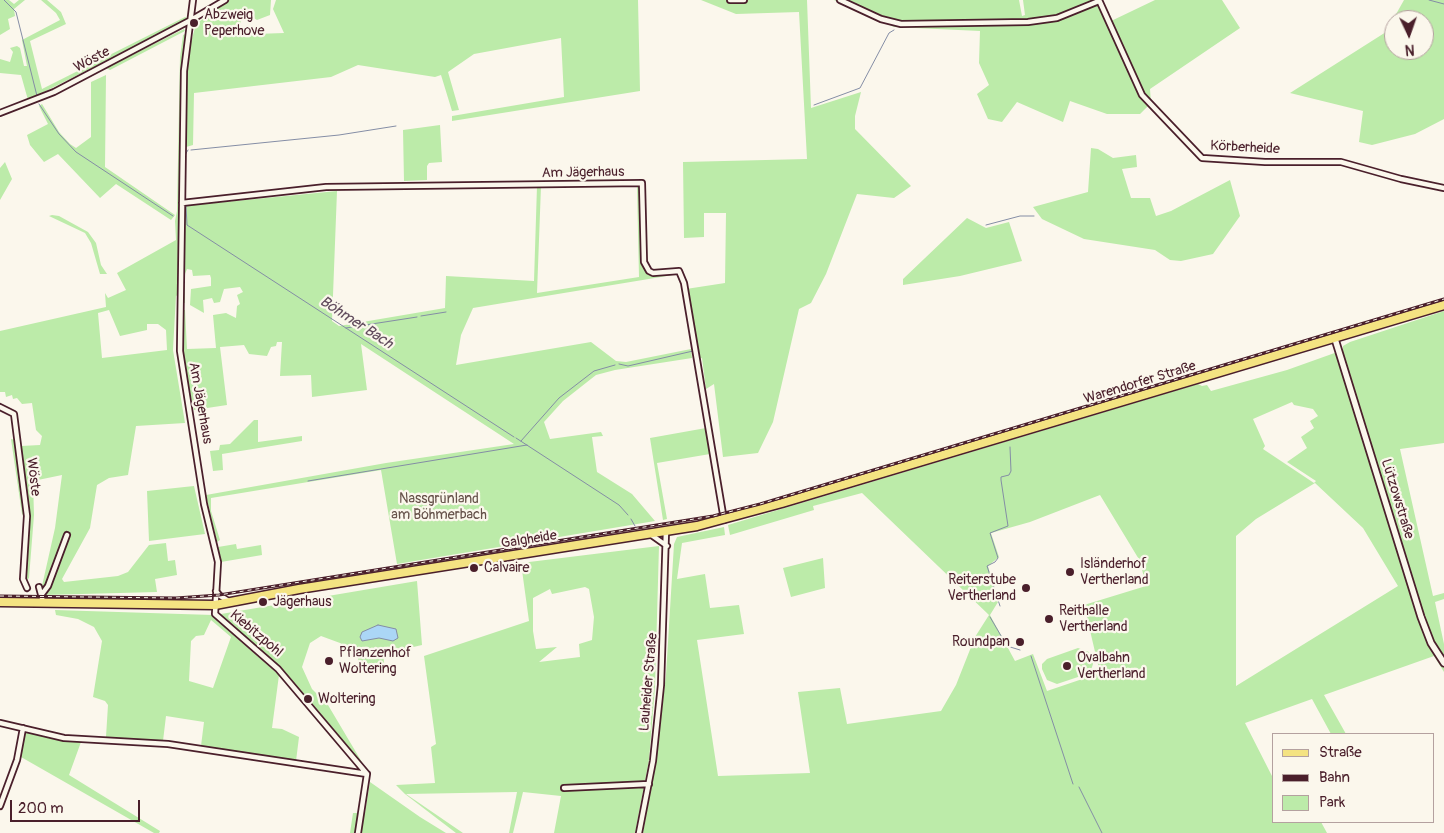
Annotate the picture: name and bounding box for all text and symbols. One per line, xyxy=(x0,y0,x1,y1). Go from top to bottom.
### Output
place label: Abzweig Peperhove xyxy=(204,7,264,40)
north arrow xyxy=(1384,10,1434,60)
marker: Abzweig Peperhove xyxy=(188,17,200,29)
text: N xyxy=(1405,41,1415,58)
street label: Wöste xyxy=(71,44,113,76)
street label: Körberheide xyxy=(1210,138,1280,158)
street label: Am Jägerhaus xyxy=(542,164,624,182)
water label: Böhmer Bach xyxy=(316,293,396,353)
street label: Warendorfer Straße xyxy=(1082,358,1198,408)
street label: Am Jägerhaus xyxy=(185,361,215,445)
street label: Wöste xyxy=(22,457,44,497)
street label: Lützowstraße xyxy=(1377,457,1417,541)
park label: Nassgrünland am Böhmerbach xyxy=(391,491,487,524)
street label: Galgheide xyxy=(500,527,558,553)
place label: Isländerhof Vertherland xyxy=(1080,556,1149,588)
place label: Calvaire xyxy=(484,560,529,576)
marker: Calvaire xyxy=(468,562,480,574)
marker: Isländerhof Vertherland xyxy=(1064,566,1076,578)
place label: Reiterstube Vertherland xyxy=(947,572,1016,604)
marker: Reiterstube Vertherland xyxy=(1020,582,1032,594)
place label: Jägerhaus xyxy=(273,594,331,610)
marker: Jägerhaus xyxy=(257,596,269,608)
place label: Reithalle Vertherland xyxy=(1059,603,1128,636)
street label: Kiebitzpohl xyxy=(226,607,286,661)
marker: Reithalle Vertherland xyxy=(1043,613,1055,625)
street label: Lauheider Straße xyxy=(636,632,662,732)
place label: Roundpan xyxy=(952,634,1010,650)
marker: Roundpan xyxy=(1014,636,1026,648)
place label: Pflanzenhof Woltering xyxy=(339,645,411,678)
place label: Ovalbahn Vertherland xyxy=(1077,650,1146,682)
marker: Pflanzenhof Woltering xyxy=(323,655,335,667)
marker: Ovalbahn Vertherland xyxy=(1061,660,1073,672)
place label: Woltering xyxy=(318,691,376,707)
marker: Woltering xyxy=(302,693,314,705)
legend xyxy=(1272,733,1434,823)
text: Straße xyxy=(1319,743,1362,762)
text: Bahn xyxy=(1319,768,1350,787)
scale bar xyxy=(12,790,142,822)
text: Park xyxy=(1319,793,1345,812)
text: 200 m xyxy=(18,799,63,818)

